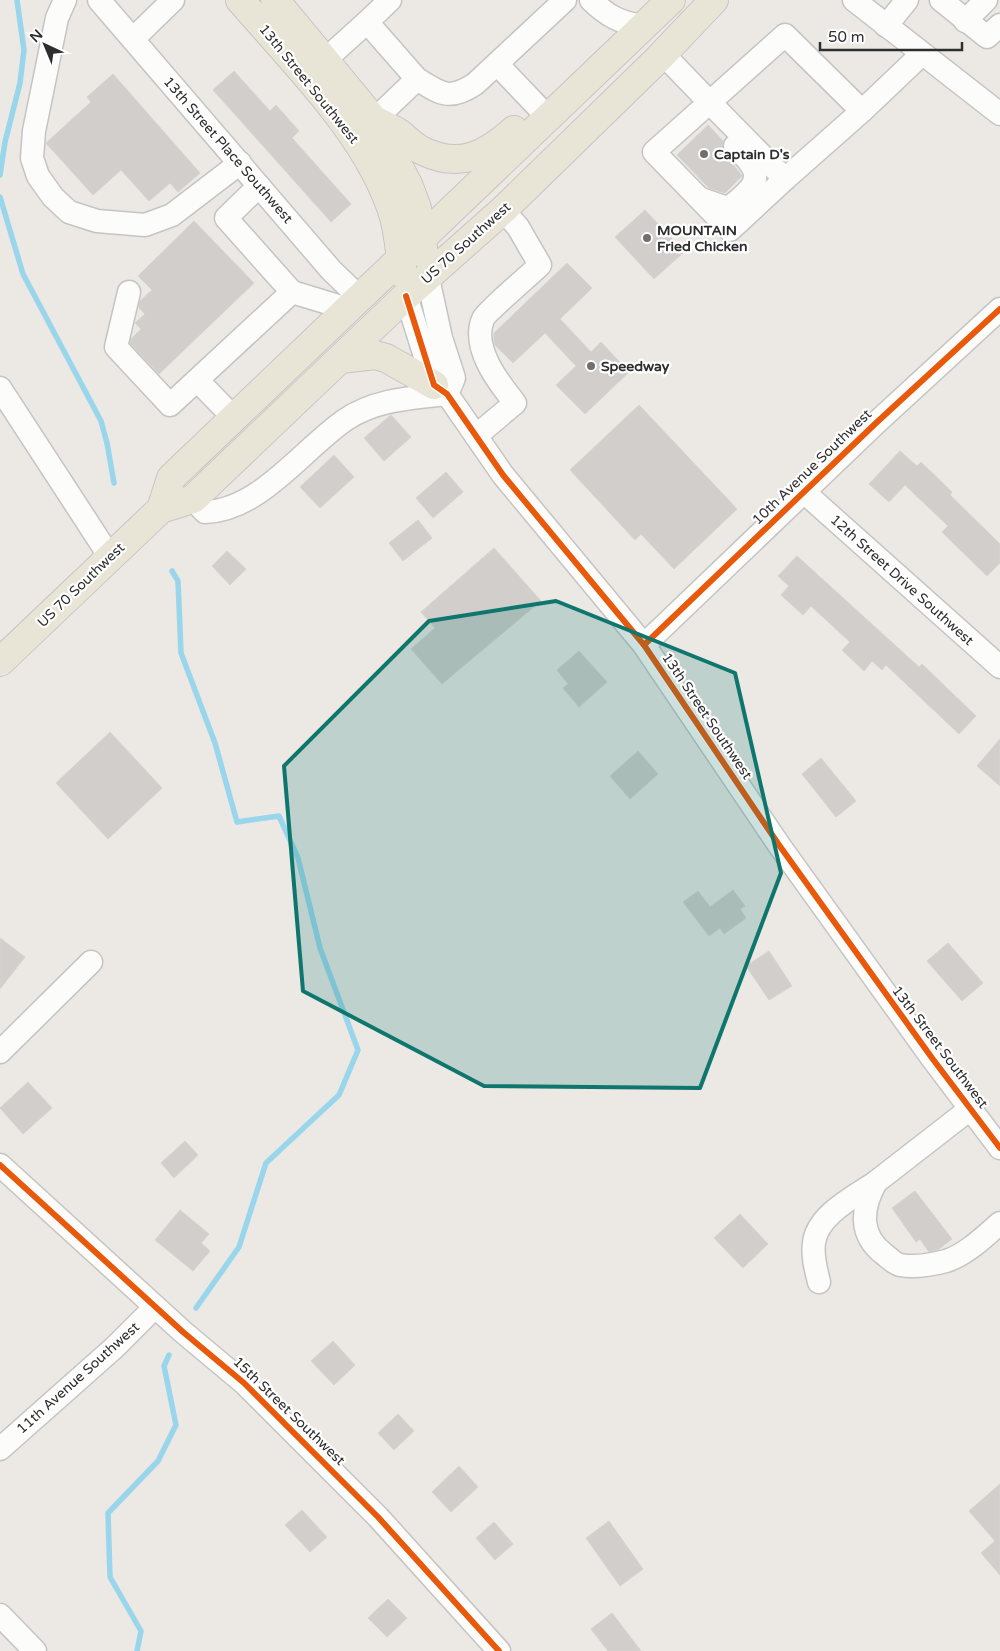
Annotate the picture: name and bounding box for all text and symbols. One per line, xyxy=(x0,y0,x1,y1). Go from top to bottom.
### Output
north arrow xyxy=(20,20,70,70)
scale bar xyxy=(820,20,962,52)
street label: 13th Street Southwest xyxy=(255,21,363,148)
text: N xyxy=(26,26,46,46)
text: 50 m xyxy=(828,28,865,46)
street label: 13th Street Place Southwest xyxy=(160,73,297,227)
place label: Captain D's xyxy=(714,146,790,163)
marker: Captain D's xyxy=(698,148,710,160)
street label: US 70 Southwest xyxy=(418,198,515,288)
place label: MOUNTAIN Fried Chicken xyxy=(657,222,748,255)
marker: MOUNTAIN Fried Chicken xyxy=(641,232,653,244)
place label: Speedway xyxy=(601,358,670,375)
marker: Speedway xyxy=(585,360,597,372)
street label: 10th Avenue Southwest xyxy=(749,405,876,528)
street label: 12th Street Drive Southwest xyxy=(827,511,978,649)
street label: US 70 Southwest xyxy=(34,539,129,631)
street label: 13th Street Southwest xyxy=(658,649,756,783)
street label: 13th Street Southwest xyxy=(888,982,992,1112)
street label: 11th Avenue Southwest xyxy=(13,1318,143,1438)
street label: 15th Street Southwest xyxy=(229,1353,349,1469)

